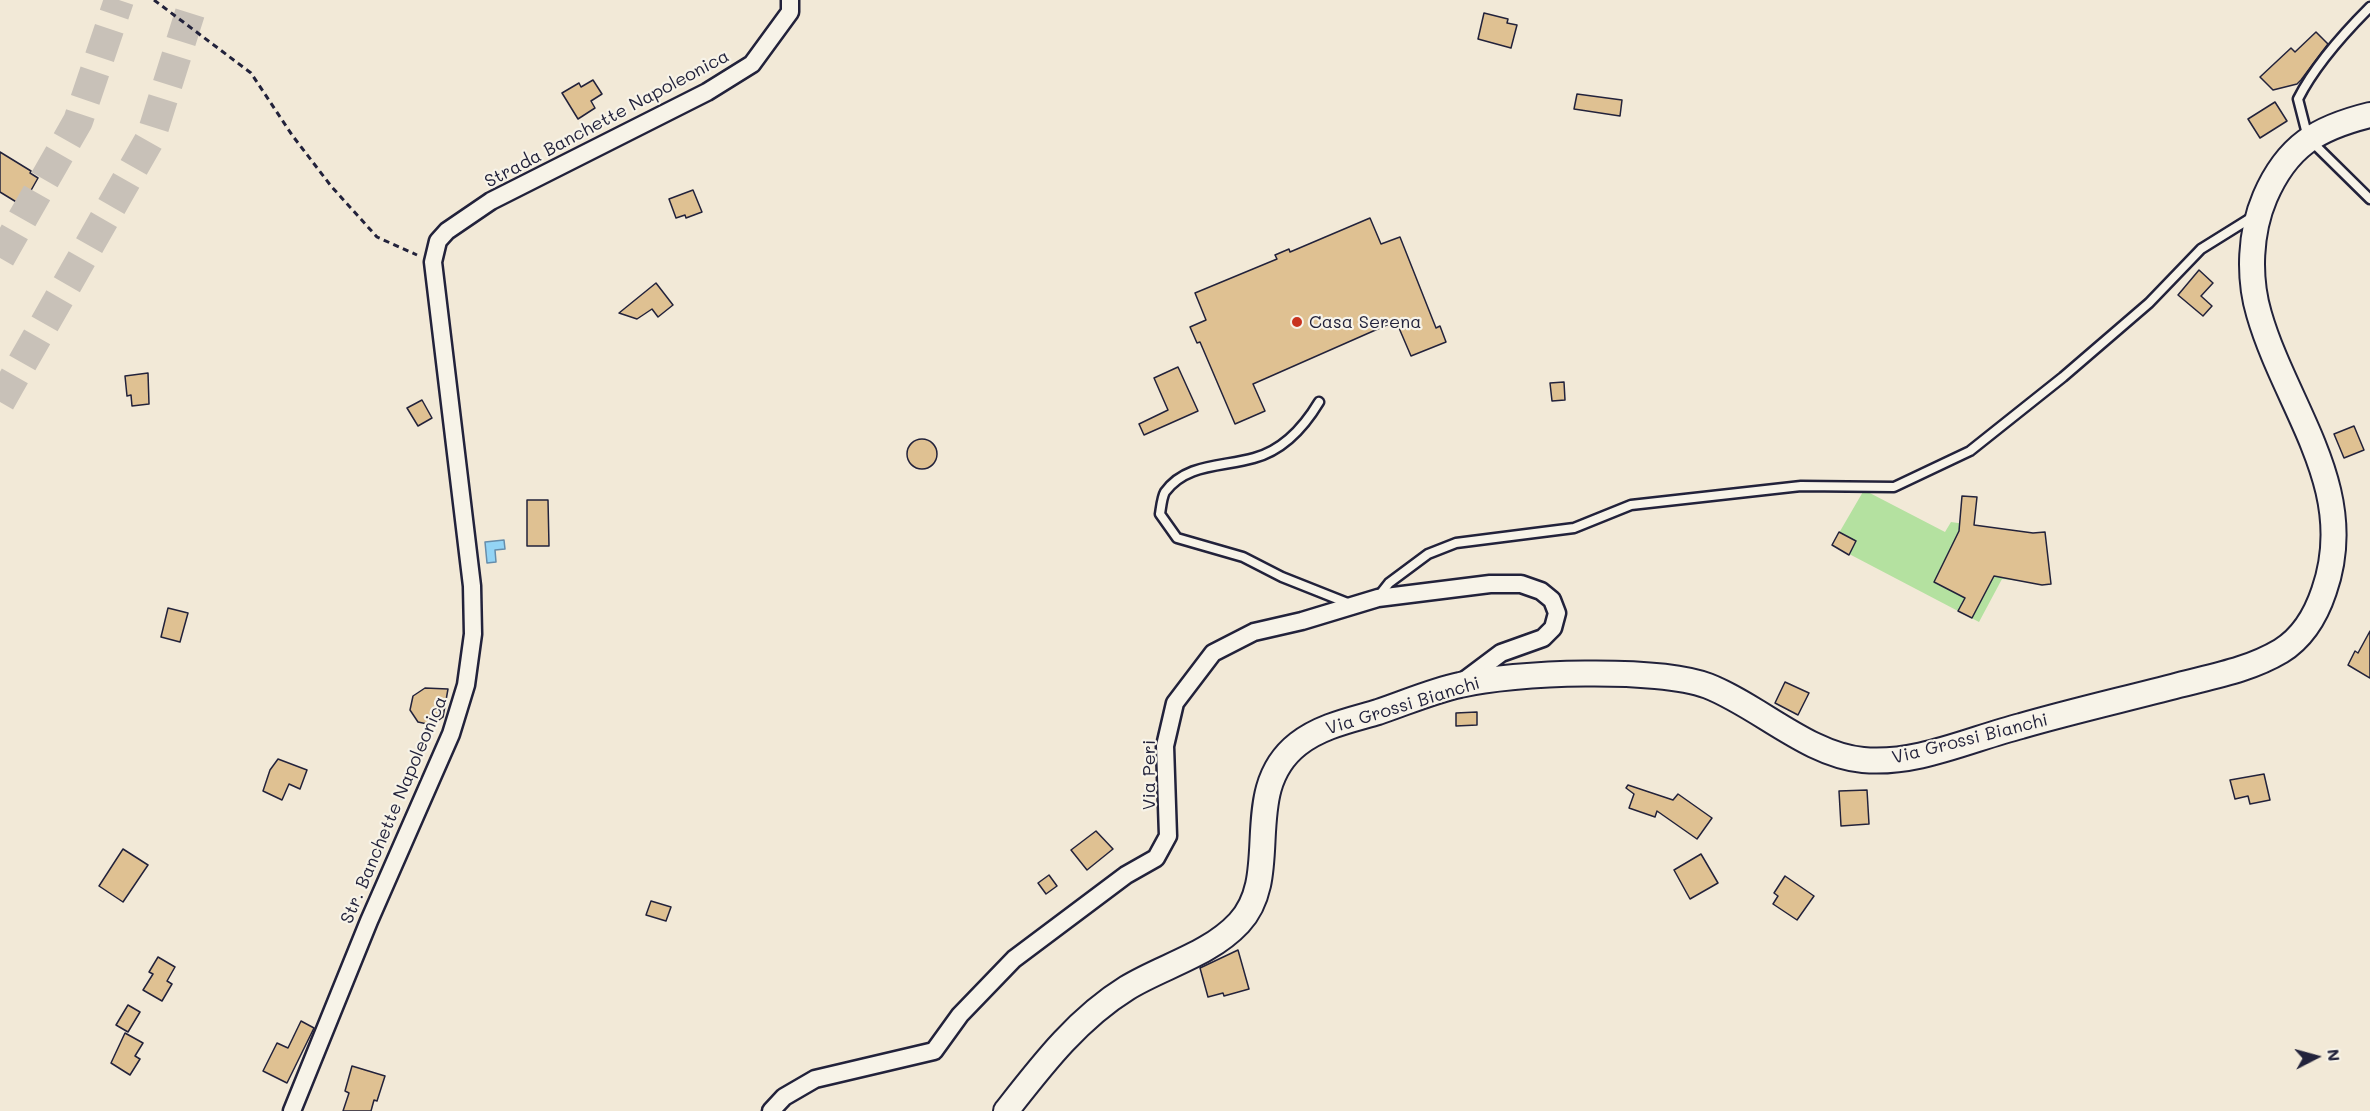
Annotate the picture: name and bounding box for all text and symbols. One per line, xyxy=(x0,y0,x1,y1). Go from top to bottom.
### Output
street label: Strada Banchette Napoleonica xyxy=(481,45,733,193)
place label: Casa Serena xyxy=(1309,311,1421,333)
marker: Casa Serena xyxy=(1290,315,1304,329)
street label: Via Grossi Bianchi xyxy=(1323,672,1483,740)
street label: Str. Banchette Napoleonica xyxy=(336,693,452,927)
street label: Via Grossi Bianchi xyxy=(1890,709,2050,769)
street label: Via Peri xyxy=(1138,740,1160,810)
north arrow xyxy=(2286,1027,2346,1087)
text: N xyxy=(2323,1048,2345,1062)

